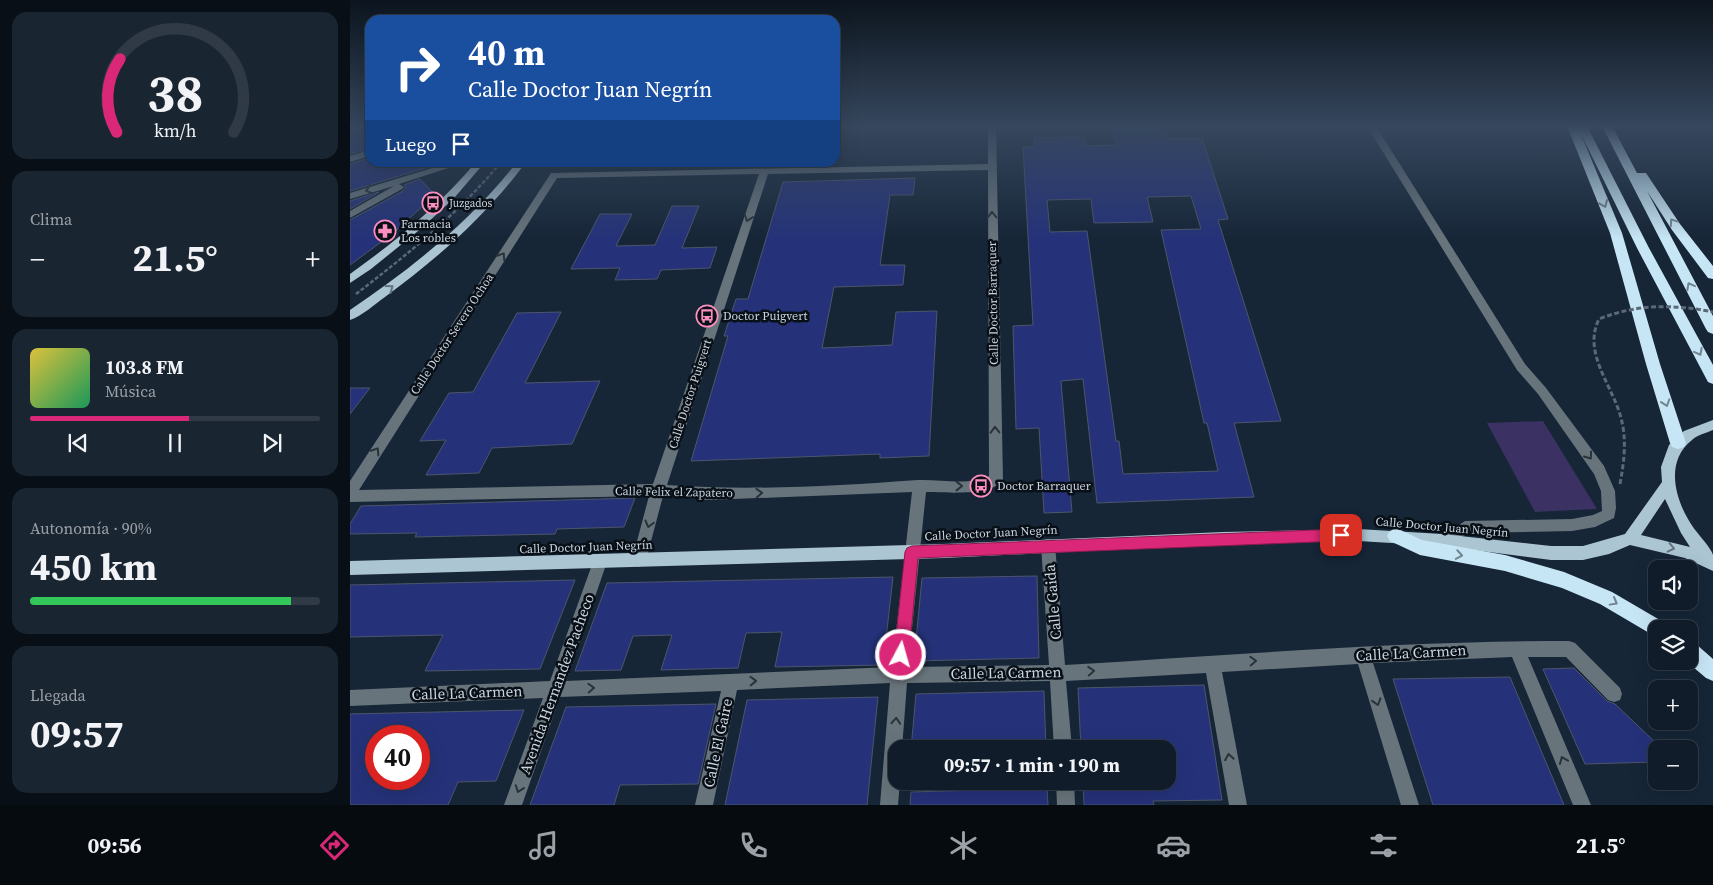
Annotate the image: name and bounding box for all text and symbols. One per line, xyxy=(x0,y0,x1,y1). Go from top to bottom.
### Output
text: 40 m xyxy=(468,29,545,77)
icon: right xyxy=(385,35,450,100)
text: 38 xyxy=(147,57,203,128)
text: Calle Doctor Juan Negrín xyxy=(468,74,712,104)
text: km/h xyxy=(154,118,197,143)
icon: arrive xyxy=(447,130,475,158)
text: Luego xyxy=(385,131,437,157)
one-way arrow xyxy=(365,185,374,195)
bus stop icon: Juzgados xyxy=(421,191,445,215)
place label: Juzgados xyxy=(448,196,493,211)
one-way arrow xyxy=(1598,199,1608,208)
text: Clima xyxy=(30,208,72,230)
one-way arrow xyxy=(987,211,997,218)
one-way arrow xyxy=(744,213,754,221)
place label: Farmacia Los robles xyxy=(401,216,456,246)
pharmacy icon: Farmacia Los robles xyxy=(373,219,397,243)
one-way arrow xyxy=(1670,219,1679,228)
text: 21.5° xyxy=(132,232,218,284)
text: − xyxy=(30,240,45,278)
text: + xyxy=(305,240,320,278)
street label: Calle Doctor Barraquer xyxy=(984,241,1002,365)
one-way arrow xyxy=(496,252,505,262)
street label: Calle Doctor Severo Ochoa xyxy=(407,270,498,398)
one-way arrow xyxy=(1686,282,1696,291)
one-way arrow xyxy=(384,285,393,293)
bus stop icon: Doctor Puigvert xyxy=(695,304,719,328)
place label: Doctor Puigvert xyxy=(723,308,807,324)
street label: Calle Doctor Puigvert xyxy=(665,337,715,451)
one-way arrow xyxy=(1693,347,1703,356)
text: 103.8 FM xyxy=(105,354,184,380)
text: Música xyxy=(105,380,156,402)
one-way arrow xyxy=(1660,399,1670,407)
one-way arrow xyxy=(990,426,1000,434)
icon: previous xyxy=(64,429,92,457)
icon: pause xyxy=(161,429,189,457)
icon: next xyxy=(258,429,286,457)
one-way arrow xyxy=(370,448,379,457)
one-way arrow xyxy=(1583,450,1591,459)
bus stop icon: Doctor Barraquer xyxy=(969,474,993,498)
place label: Doctor Barraquer xyxy=(997,478,1091,494)
one-way arrow xyxy=(955,481,963,491)
street label: Calle Felix el Zapatero xyxy=(615,483,734,501)
one-way arrow xyxy=(756,488,763,498)
street label: Calle Doctor Juan Negrín xyxy=(1375,513,1509,541)
pin xyxy=(1320,514,1362,556)
text: Autonomía · 90% xyxy=(30,517,152,539)
one-way arrow xyxy=(644,519,655,528)
icon: arrive xyxy=(1327,521,1355,549)
street label: Calle Doctor Juan Negrín xyxy=(924,522,1058,544)
street label: Calle Doctor Juan Negrín xyxy=(519,537,653,557)
text: 450 km xyxy=(30,541,157,593)
one-way arrow xyxy=(1666,542,1675,553)
one-way arrow xyxy=(1455,550,1463,560)
map controls xyxy=(1648,560,1698,790)
button: sound xyxy=(1648,560,1698,610)
street label: Calle Gaida xyxy=(1039,563,1066,641)
street label: Avenida Hernandez Pacheco xyxy=(514,591,599,777)
one-way arrow xyxy=(1608,596,1617,606)
button: layers xyxy=(1648,620,1698,670)
position arrow xyxy=(874,628,926,680)
street label: Calle La Carmen xyxy=(1355,639,1467,666)
one-way arrow xyxy=(1249,655,1257,666)
street label: Calle La Carmen xyxy=(950,661,1062,684)
one-way arrow xyxy=(1087,665,1095,676)
one-way arrow xyxy=(750,675,758,686)
street label: Calle La Carmen xyxy=(411,680,523,705)
button: + xyxy=(1648,680,1698,730)
one-way arrow xyxy=(588,683,595,693)
text: Llegada xyxy=(30,684,86,706)
street label: Calle El Gaire xyxy=(698,696,737,789)
one-way arrow xyxy=(1372,697,1382,706)
text: 09:57 xyxy=(30,708,124,760)
one-way arrow xyxy=(890,717,901,725)
speed limit sign: 40 xyxy=(365,725,430,790)
button: − xyxy=(1648,740,1698,790)
text: 09:57 · 1 min · 190 m xyxy=(944,752,1120,778)
one-way arrow xyxy=(1224,753,1234,761)
one-way arrow xyxy=(1559,756,1569,765)
one-way arrow xyxy=(515,784,525,793)
icon: directions xyxy=(317,828,352,863)
icon: music xyxy=(526,828,561,863)
icon: phone xyxy=(736,828,771,863)
icon: climate xyxy=(946,828,981,863)
icon: car xyxy=(1156,828,1191,863)
icon: filters xyxy=(1366,828,1401,863)
text: 09:56 xyxy=(87,830,142,860)
text: 21.5° xyxy=(1576,830,1625,860)

